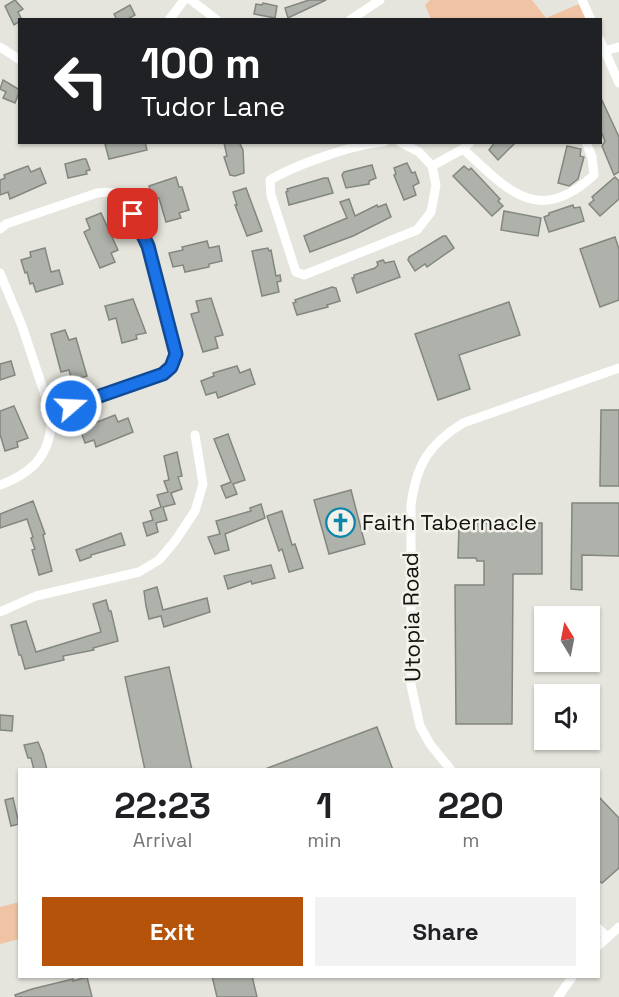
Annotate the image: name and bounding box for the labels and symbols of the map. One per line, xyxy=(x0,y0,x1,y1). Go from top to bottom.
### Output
pin xyxy=(107,188,158,239)
position arrow xyxy=(39,374,103,438)
church icon: Faith Tabernacle xyxy=(325,506,357,538)
place label: Faith Tabernacle xyxy=(362,508,537,536)
street label: Utopia Road xyxy=(396,552,426,682)
north arrow xyxy=(534,606,600,672)

